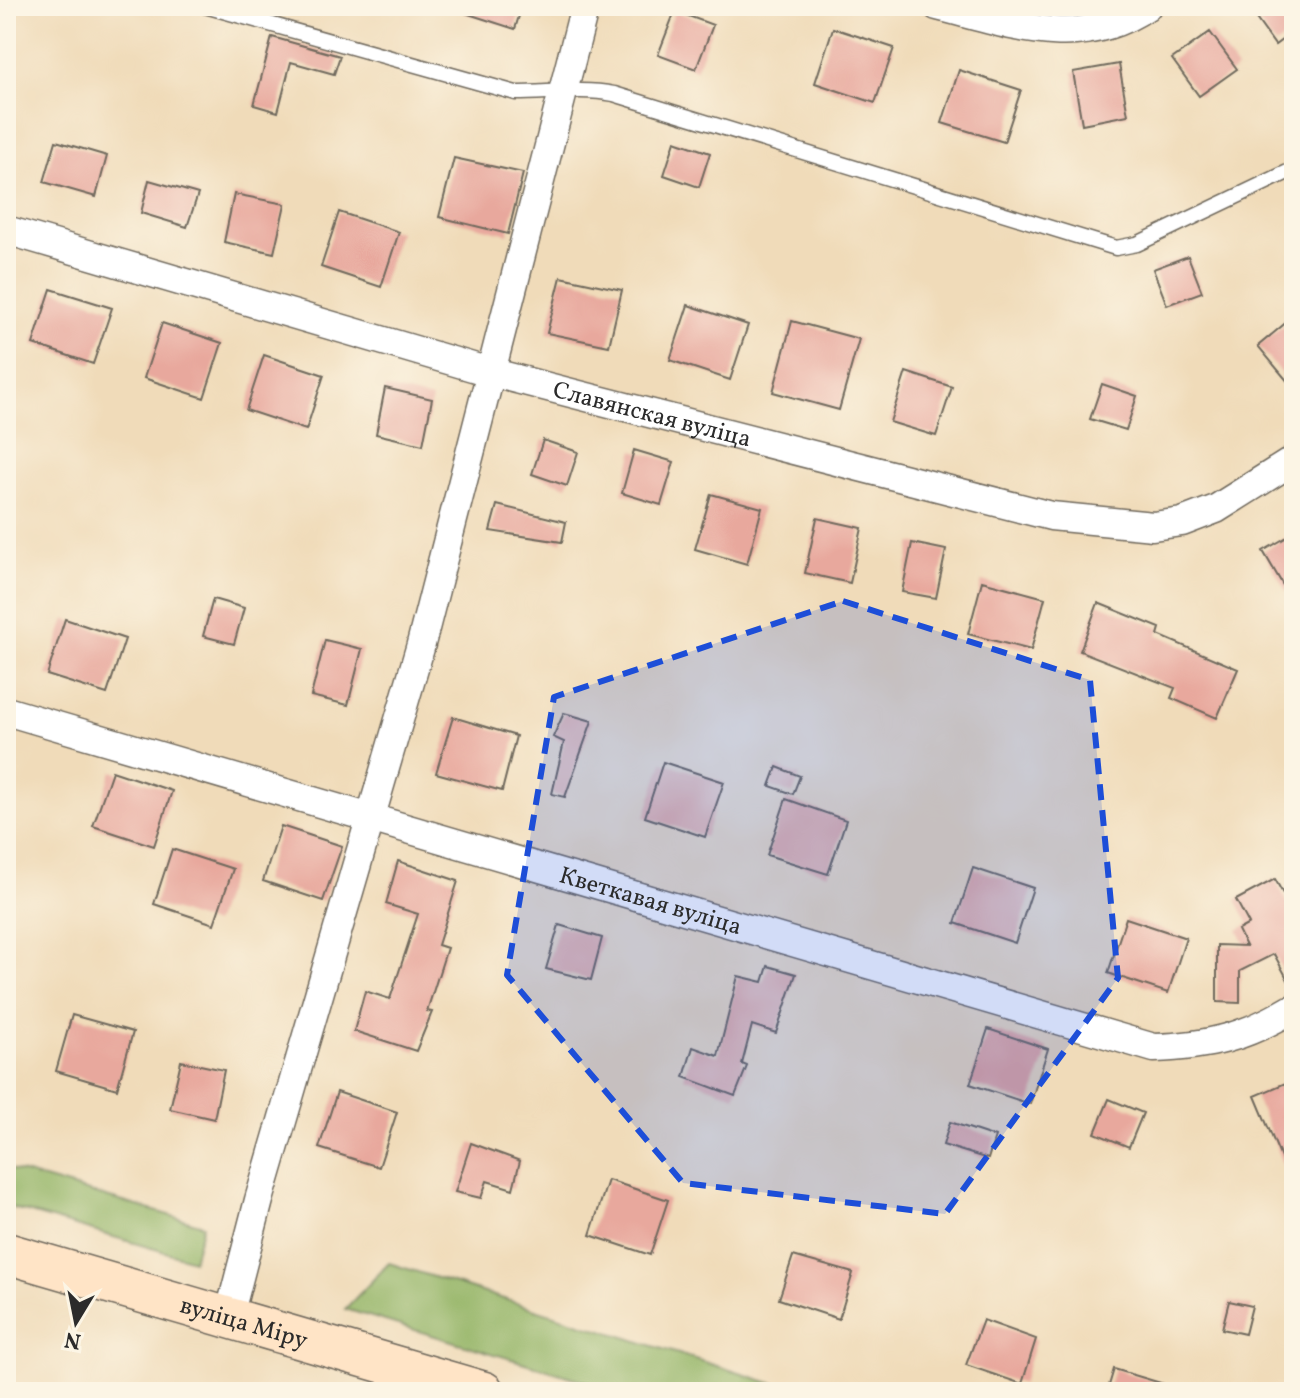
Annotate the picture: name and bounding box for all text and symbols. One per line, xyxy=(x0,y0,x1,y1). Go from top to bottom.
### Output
street label: Славянская вуліца xyxy=(549,374,755,457)
street label: Кветкавая вуліца xyxy=(555,859,746,945)
north arrow xyxy=(36,1282,116,1362)
street label: вуліца Міру xyxy=(176,1289,312,1359)
text: N xyxy=(62,1323,84,1356)

